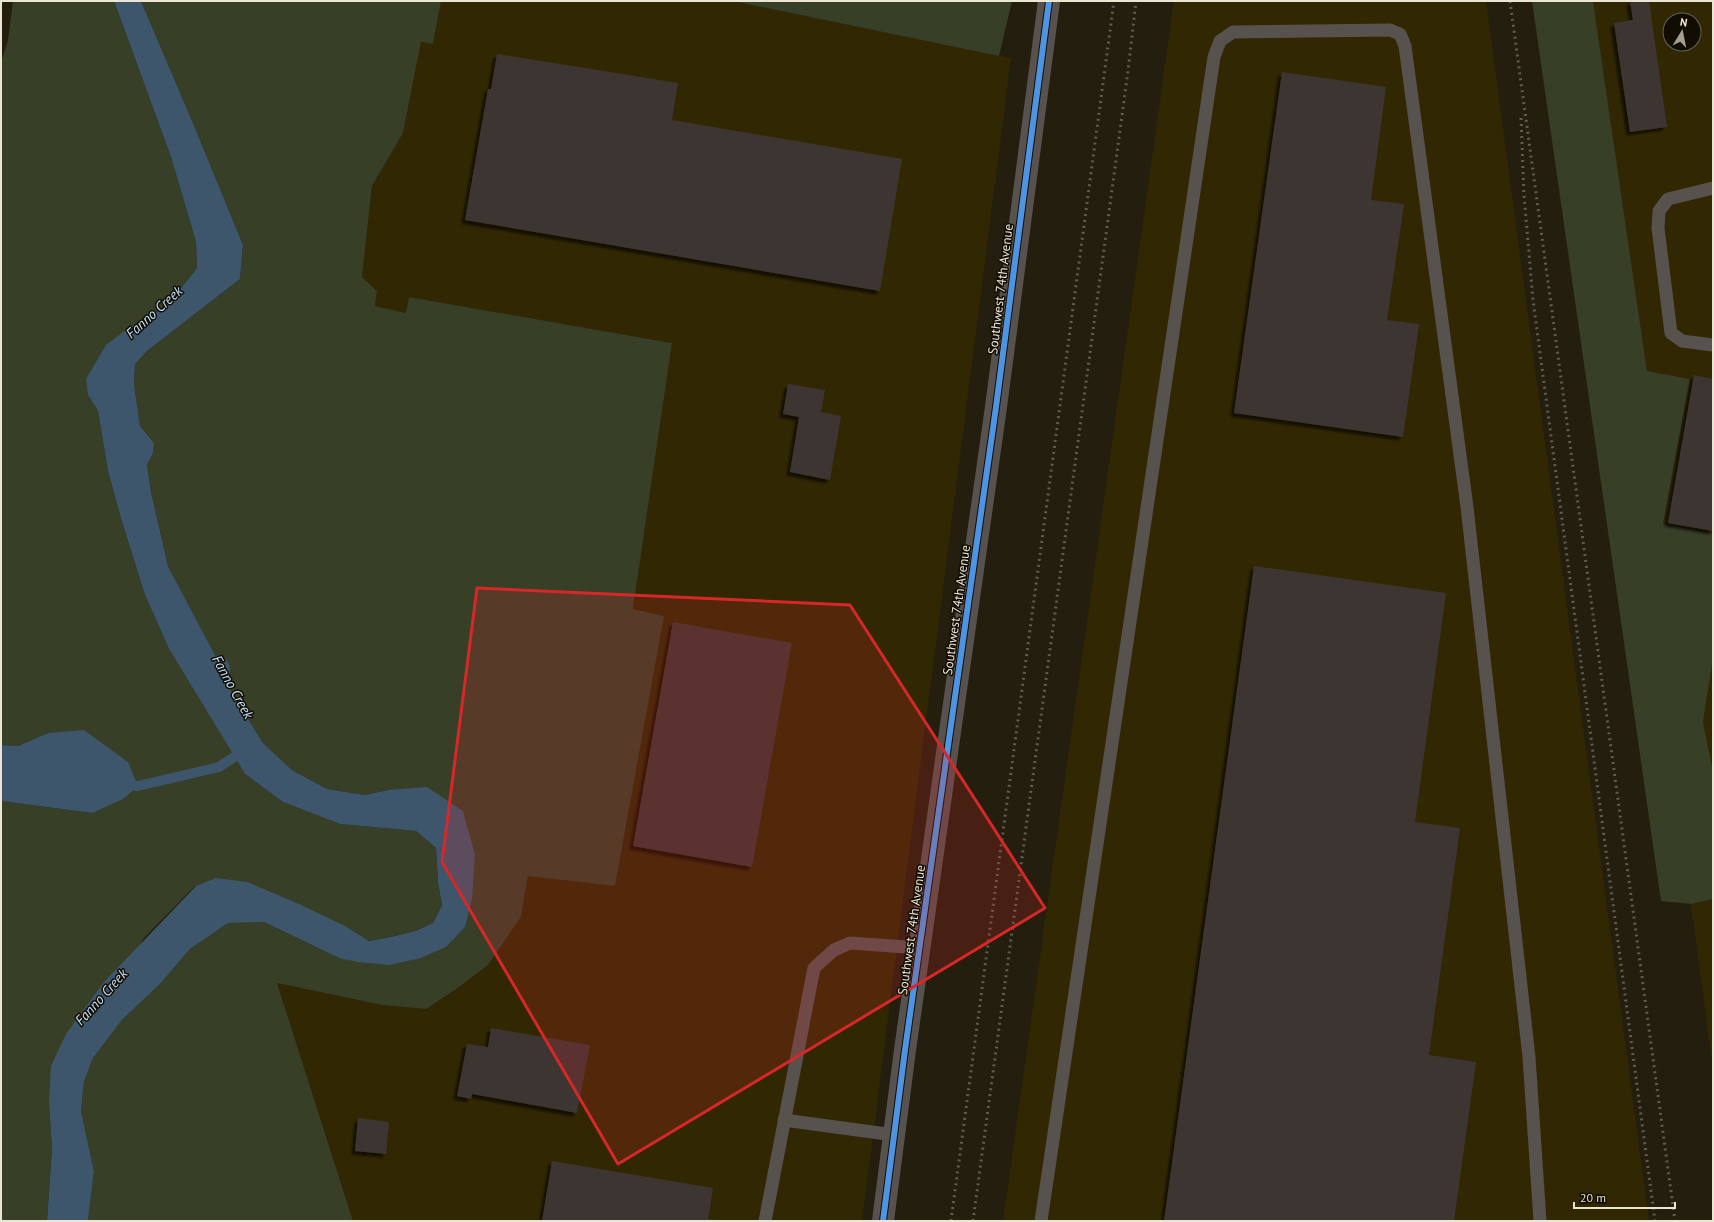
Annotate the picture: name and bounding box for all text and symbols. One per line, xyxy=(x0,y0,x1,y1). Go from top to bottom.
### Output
north arrow xyxy=(1662,12,1702,52)
text: N xyxy=(1679,15,1689,30)
street label: Southwest 74th Avenue xyxy=(984,223,1017,355)
water label: Fanno Creek xyxy=(122,281,187,342)
street label: Southwest 74th Avenue xyxy=(939,544,974,676)
water label: Fanno Creek xyxy=(208,652,258,723)
street label: Southwest 74th Avenue xyxy=(894,864,929,996)
water label: Fanno Creek xyxy=(71,964,132,1029)
scale bar xyxy=(1574,1184,1675,1210)
text: 20 m xyxy=(1580,1190,1606,1205)

